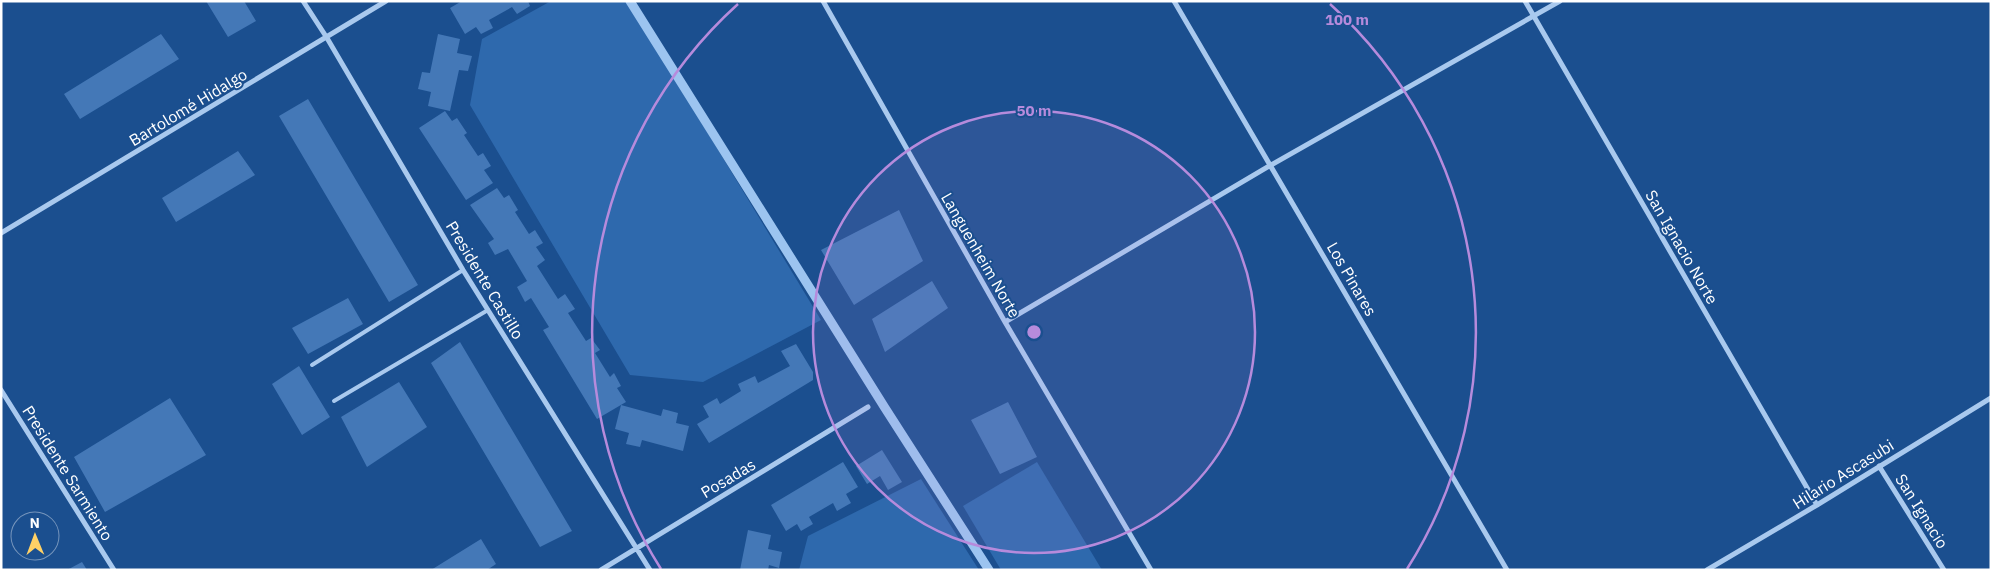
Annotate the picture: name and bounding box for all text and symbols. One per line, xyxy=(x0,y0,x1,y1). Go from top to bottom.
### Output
text: 100 m xyxy=(1325,10,1369,29)
street label: Bartolomé Hidalgo xyxy=(125,64,251,150)
text: 50 m xyxy=(1017,101,1051,120)
street label: San Ignacio Norte xyxy=(1641,186,1723,308)
street label: Languenheim Norte xyxy=(937,189,1025,321)
street label: Presidente Castillo xyxy=(442,217,528,343)
street label: Los Pinares xyxy=(1323,238,1381,320)
centre of rings xyxy=(1025,323,1043,341)
street label: Presidente Sarmiento xyxy=(18,402,118,544)
street label: Hilario Ascasubi xyxy=(1789,435,1897,513)
street label: Posadas xyxy=(697,454,759,502)
street label: San Ignacio xyxy=(1891,470,1953,552)
north arrow xyxy=(10,511,60,561)
text: N xyxy=(30,514,40,532)

